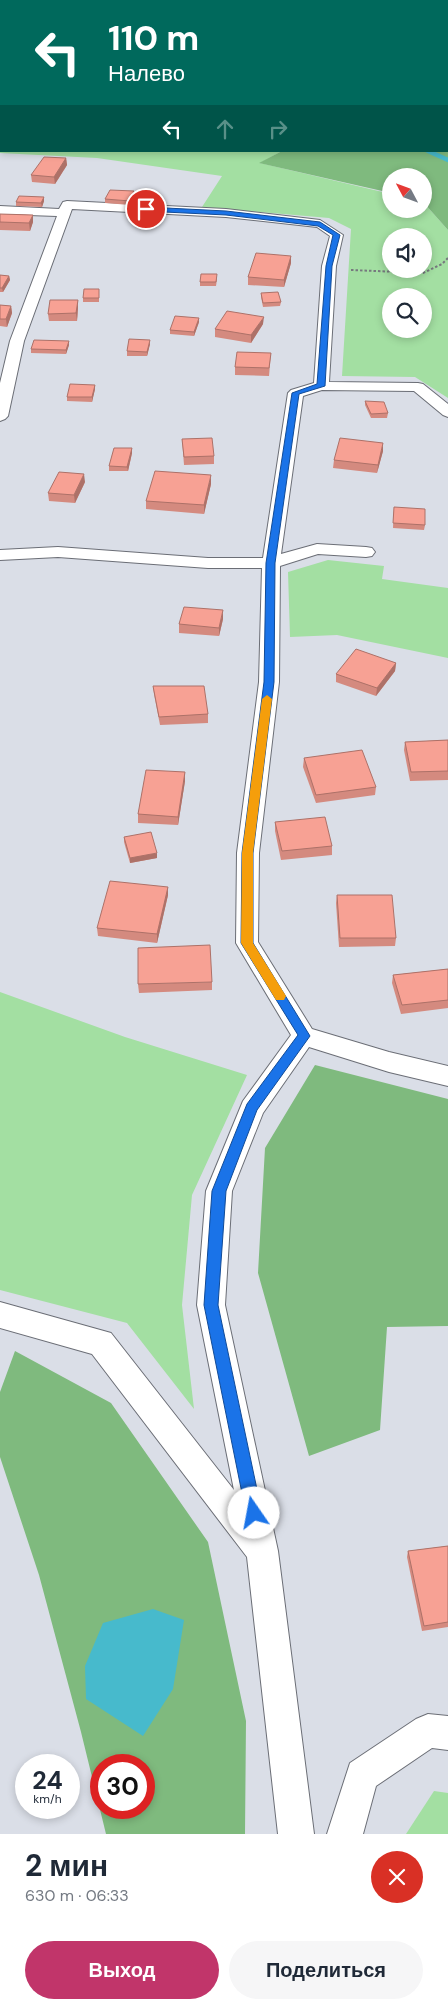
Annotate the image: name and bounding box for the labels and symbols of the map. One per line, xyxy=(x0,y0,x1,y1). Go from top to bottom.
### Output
north arrow xyxy=(382,168,432,218)
pin xyxy=(125,188,167,230)
position arrow xyxy=(227,1486,279,1538)
speed limit sign: 30 xyxy=(90,1754,155,1819)

